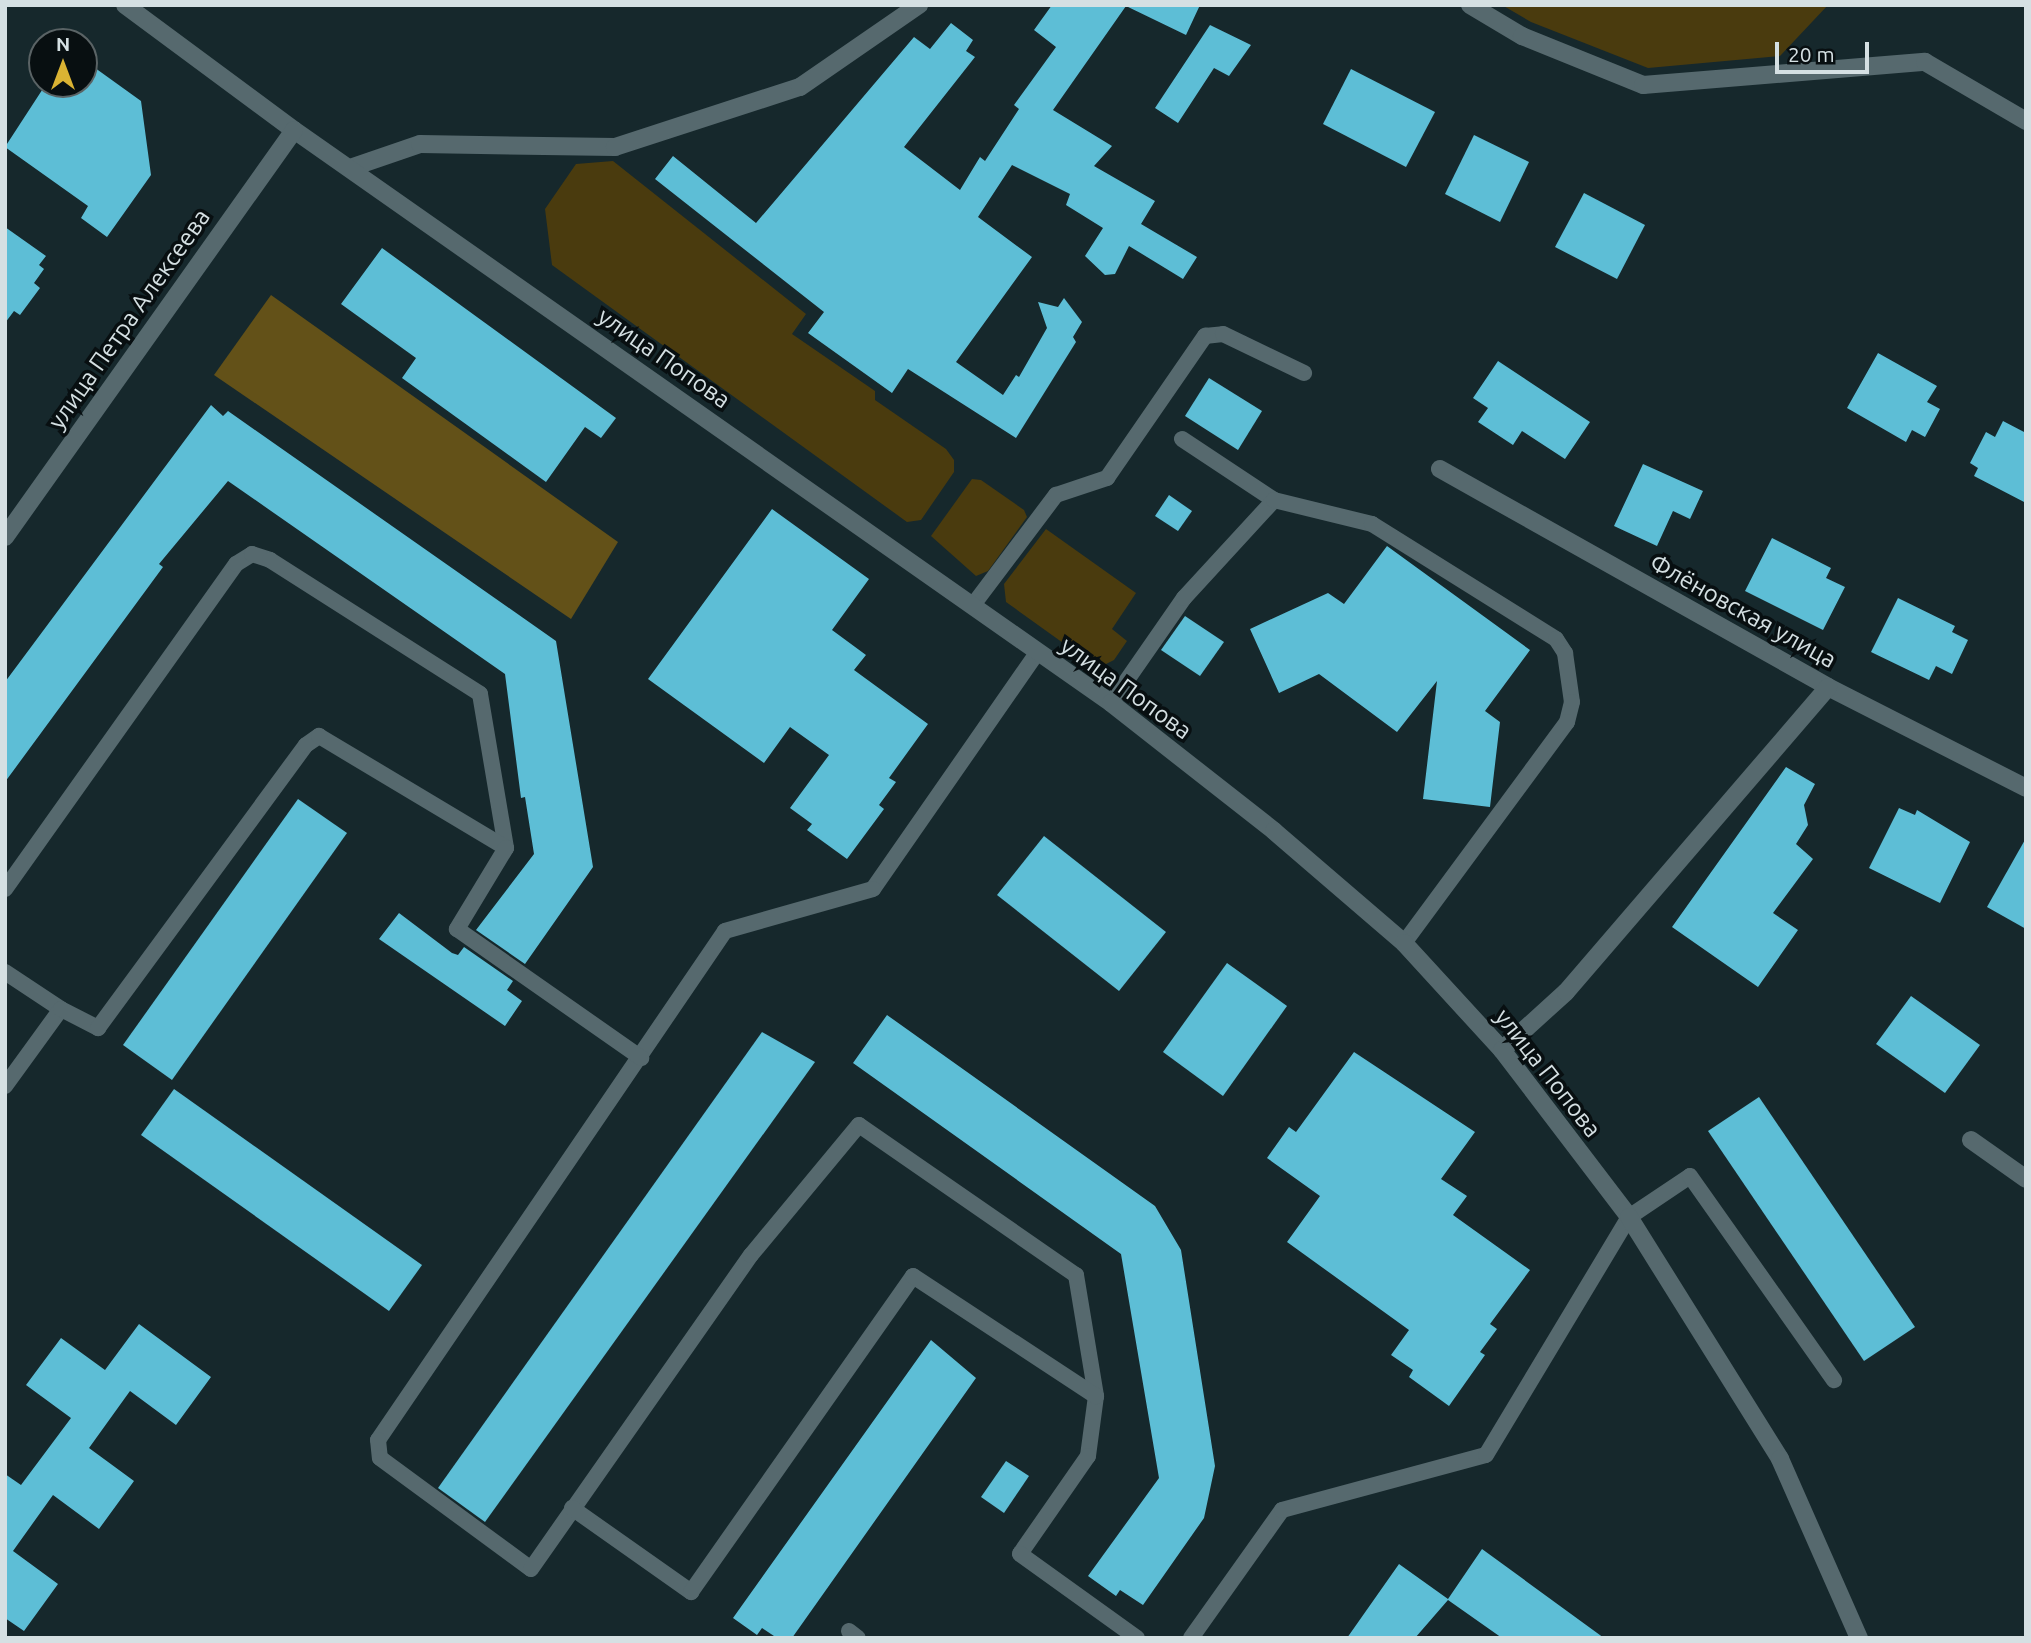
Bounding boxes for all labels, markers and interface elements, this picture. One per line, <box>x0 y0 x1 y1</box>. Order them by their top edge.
north arrow <box>28 28 98 98</box>
scale bar <box>1779 28 1874 72</box>
text: N <box>56 33 70 55</box>
text: 20 m <box>1788 42 1835 66</box>
street label: улица Петра Алексеева <box>42 203 216 435</box>
street label: улица Попова <box>592 302 736 414</box>
street label: Флёновская улица <box>1645 548 1841 674</box>
street label: улица Попова <box>1055 631 1197 745</box>
street label: улица Попова <box>1489 1003 1607 1143</box>

